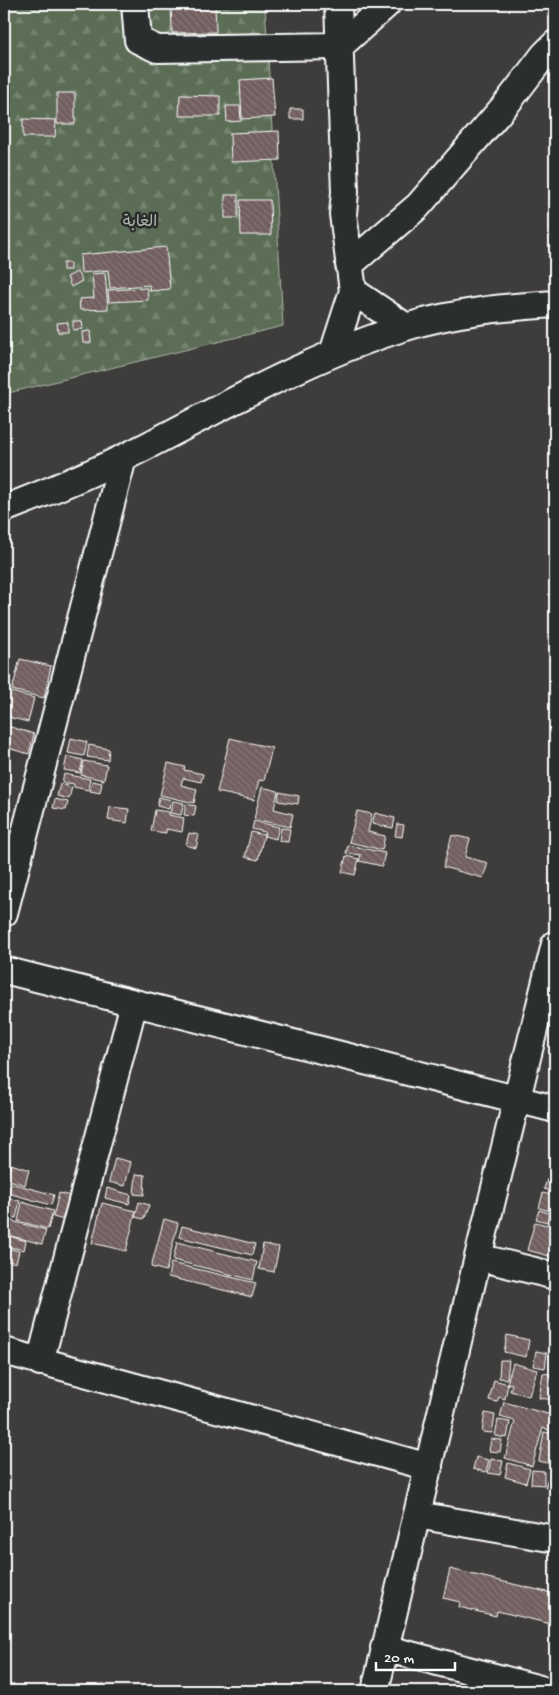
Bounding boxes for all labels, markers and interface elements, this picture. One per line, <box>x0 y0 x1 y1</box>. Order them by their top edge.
park label: الغابة <box>123 213 157 233</box>
scale bar <box>376 1640 455 1672</box>
text: 20 m <box>384 1650 414 1668</box>

